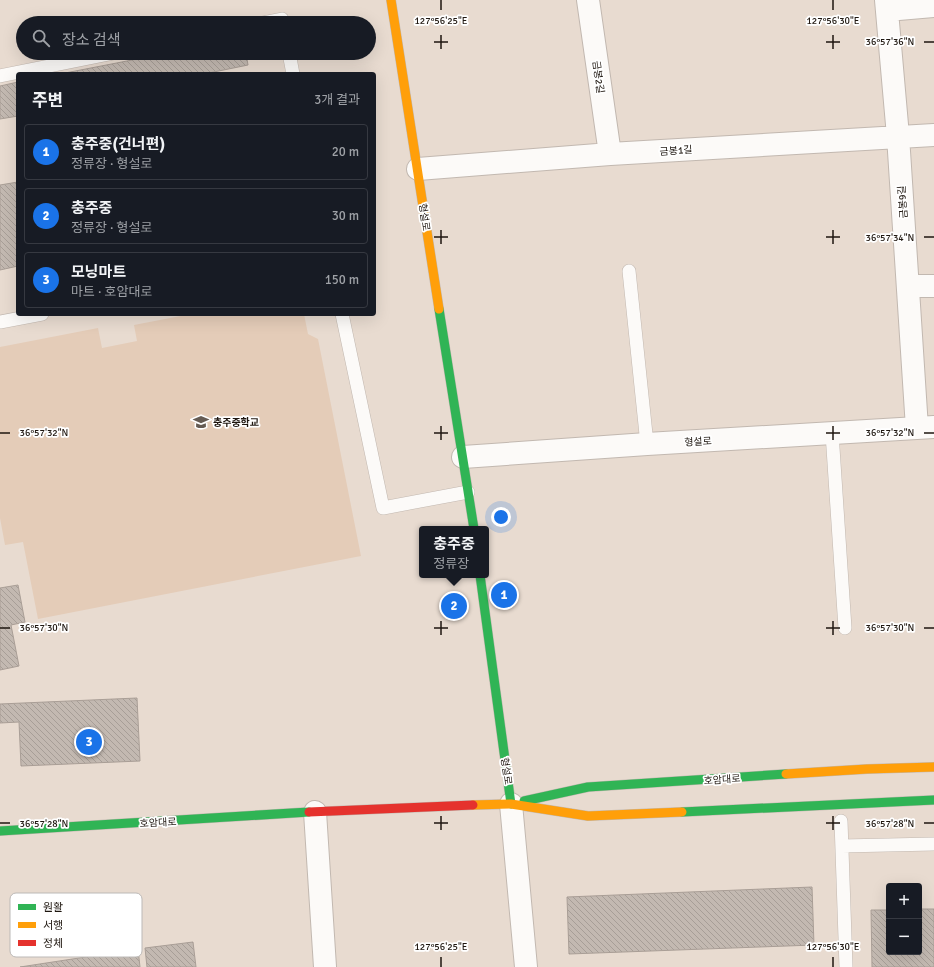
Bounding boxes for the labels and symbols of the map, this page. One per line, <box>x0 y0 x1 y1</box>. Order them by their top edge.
text: 127°56'25"E <box>414 15 468 27</box>
text: 127°56'30"E <box>806 15 860 27</box>
text: 36°57'36"N <box>866 36 914 48</box>
street label: 금봉2길 <box>590 60 606 94</box>
street label: 금봉1길 <box>659 144 693 158</box>
street label: 금봉9길 <box>896 185 910 219</box>
street label: 형설로 <box>416 203 432 232</box>
text: 36°57'34"N <box>866 232 914 244</box>
school or university icon: 충주중학교 <box>192 413 210 431</box>
place label: 충주중학교 <box>213 416 259 429</box>
text: 36°57'32"N <box>20 427 68 439</box>
text: 36°57'32"N <box>866 427 914 439</box>
street label: 형설로 <box>684 435 712 449</box>
your location <box>491 507 511 527</box>
pin: 1 <box>491 580 517 610</box>
pin: 2 <box>441 591 467 621</box>
text: 36°57'30"N <box>20 622 68 634</box>
text: 36°57'30"N <box>866 622 914 634</box>
pin: 3 <box>76 727 102 757</box>
street label: 형설로 <box>498 757 514 786</box>
street label: 호암대로 <box>703 773 741 787</box>
street label: 호암대로 <box>139 816 177 830</box>
text: 36°57'28"N <box>20 818 68 830</box>
text: 36°57'28"N <box>866 818 914 830</box>
legend <box>10 893 142 957</box>
text: 원활 <box>43 901 63 914</box>
text: 서행 <box>43 919 63 932</box>
text: 정체 <box>43 937 63 950</box>
text: 127°56'25"E <box>414 941 468 953</box>
text: 127°56'30"E <box>806 941 860 953</box>

